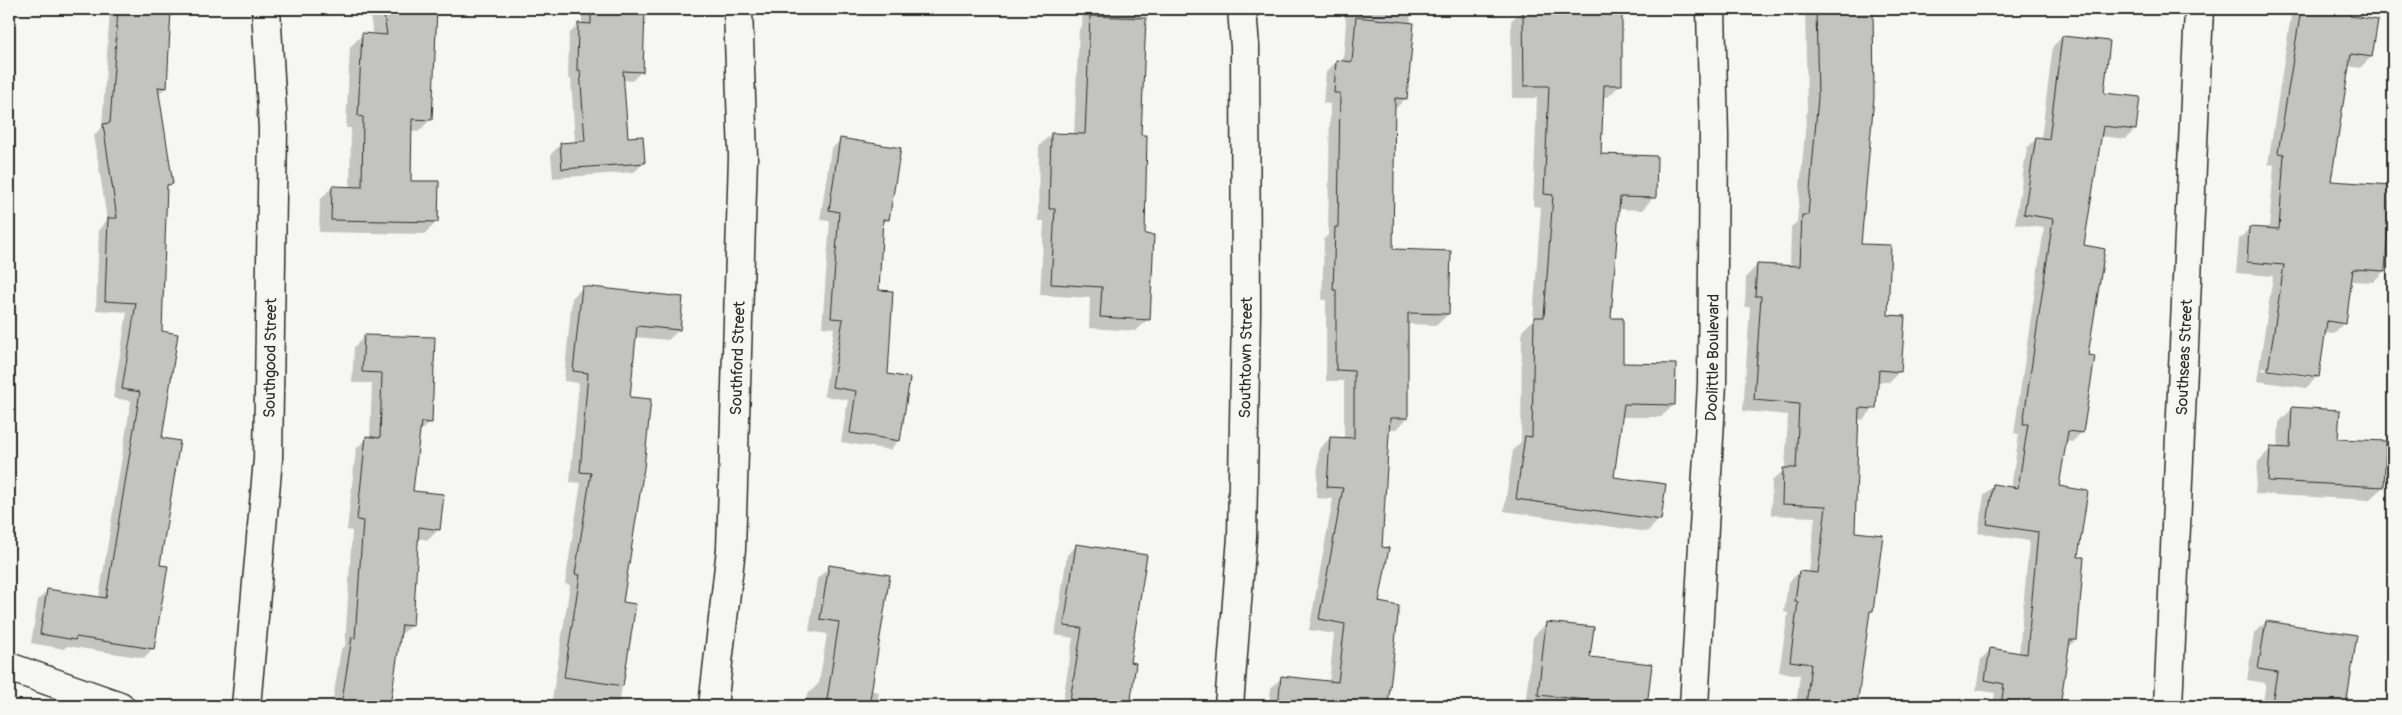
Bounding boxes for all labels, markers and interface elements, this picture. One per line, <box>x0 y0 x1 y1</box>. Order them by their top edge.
street label: Doolittle Boulevard <box>1701 294 1724 422</box>
street label: Southtown Street <box>1235 296 1257 419</box>
street label: Southgood Street <box>260 297 281 418</box>
street label: Southseas Street <box>2172 298 2197 416</box>
street label: Southford Street <box>726 300 750 416</box>

